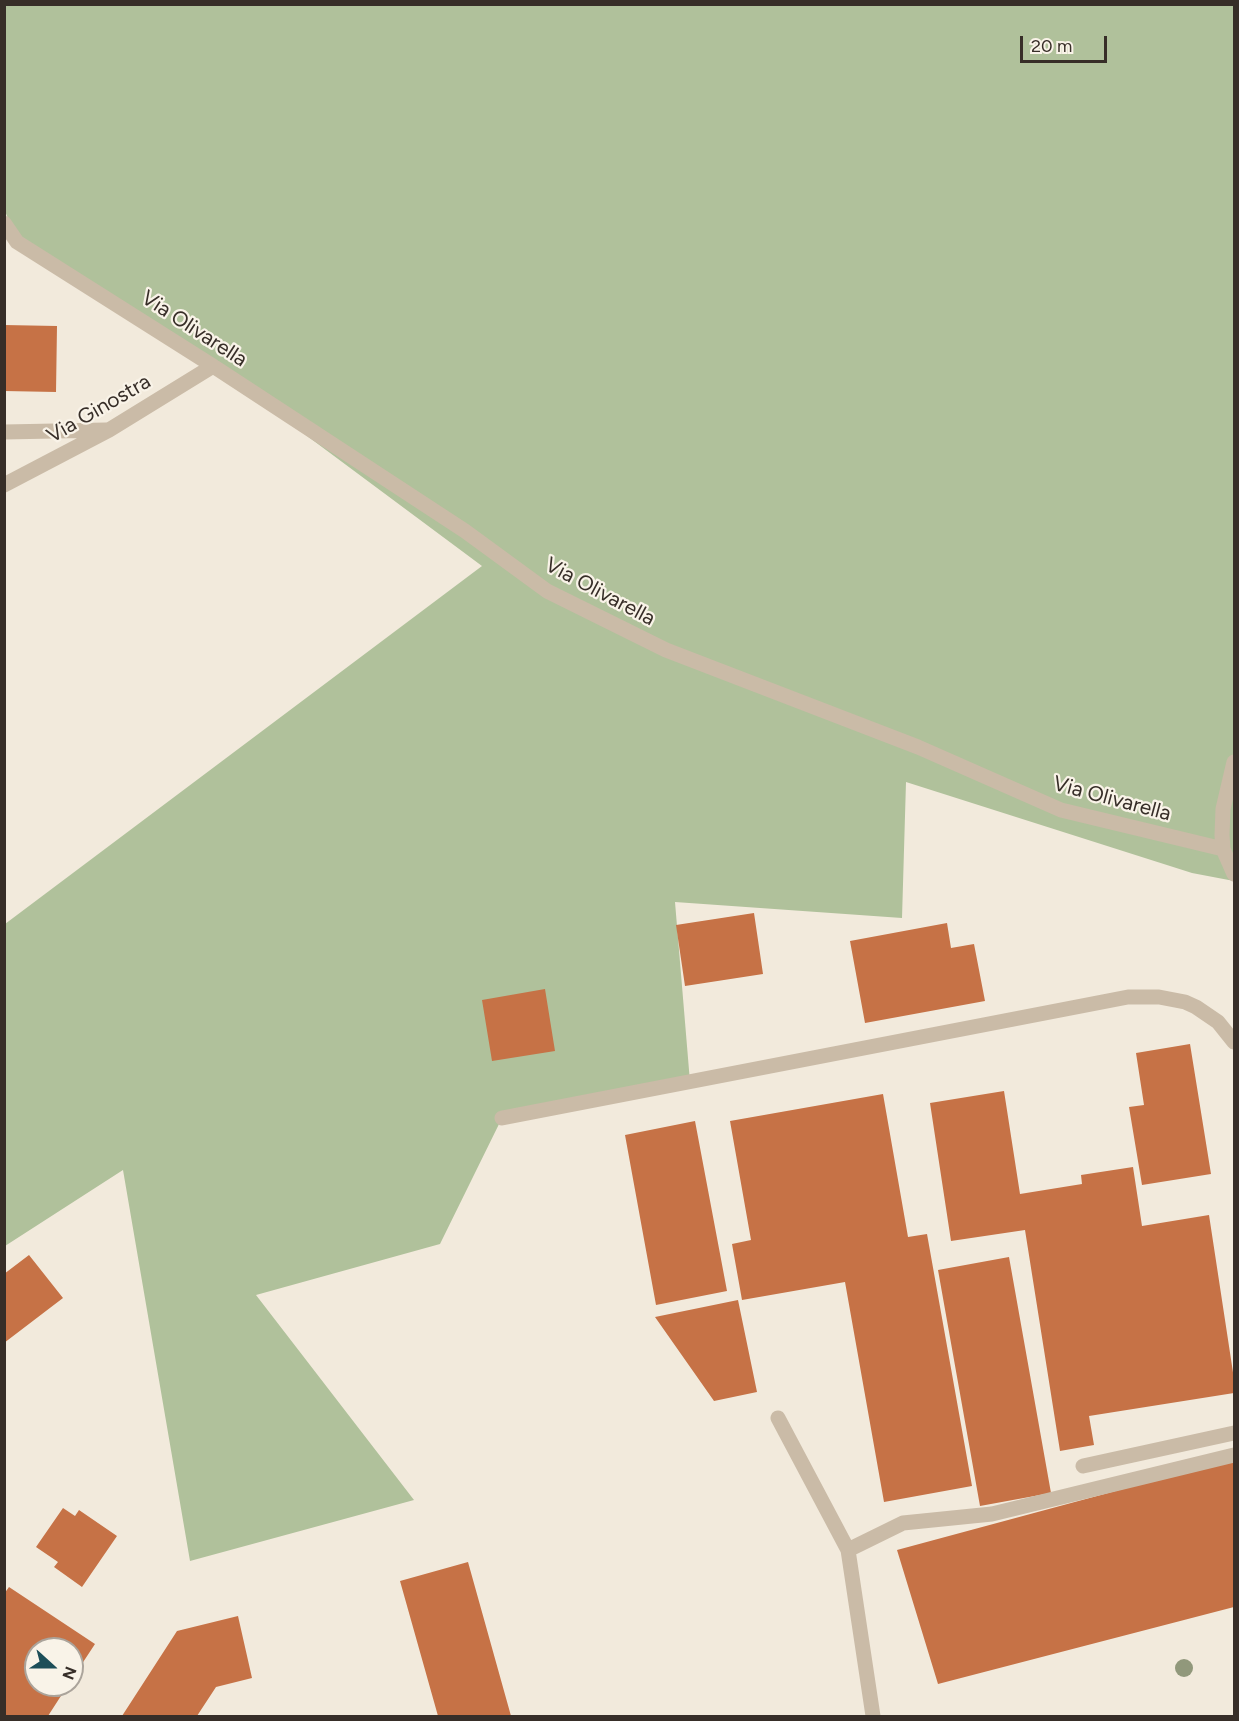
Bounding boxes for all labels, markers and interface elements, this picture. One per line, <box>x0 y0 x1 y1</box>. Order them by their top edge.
scale bar <box>1023 24 1110 62</box>
text: 20 m <box>1031 35 1072 57</box>
street label: Via Olivarella <box>136 285 252 373</box>
street label: Via Ginostra <box>43 369 155 449</box>
street label: Via Olivarella <box>541 552 659 632</box>
street label: Via Olivarella <box>1050 771 1174 827</box>
north arrow <box>24 1637 84 1697</box>
text: N <box>58 1664 80 1682</box>

